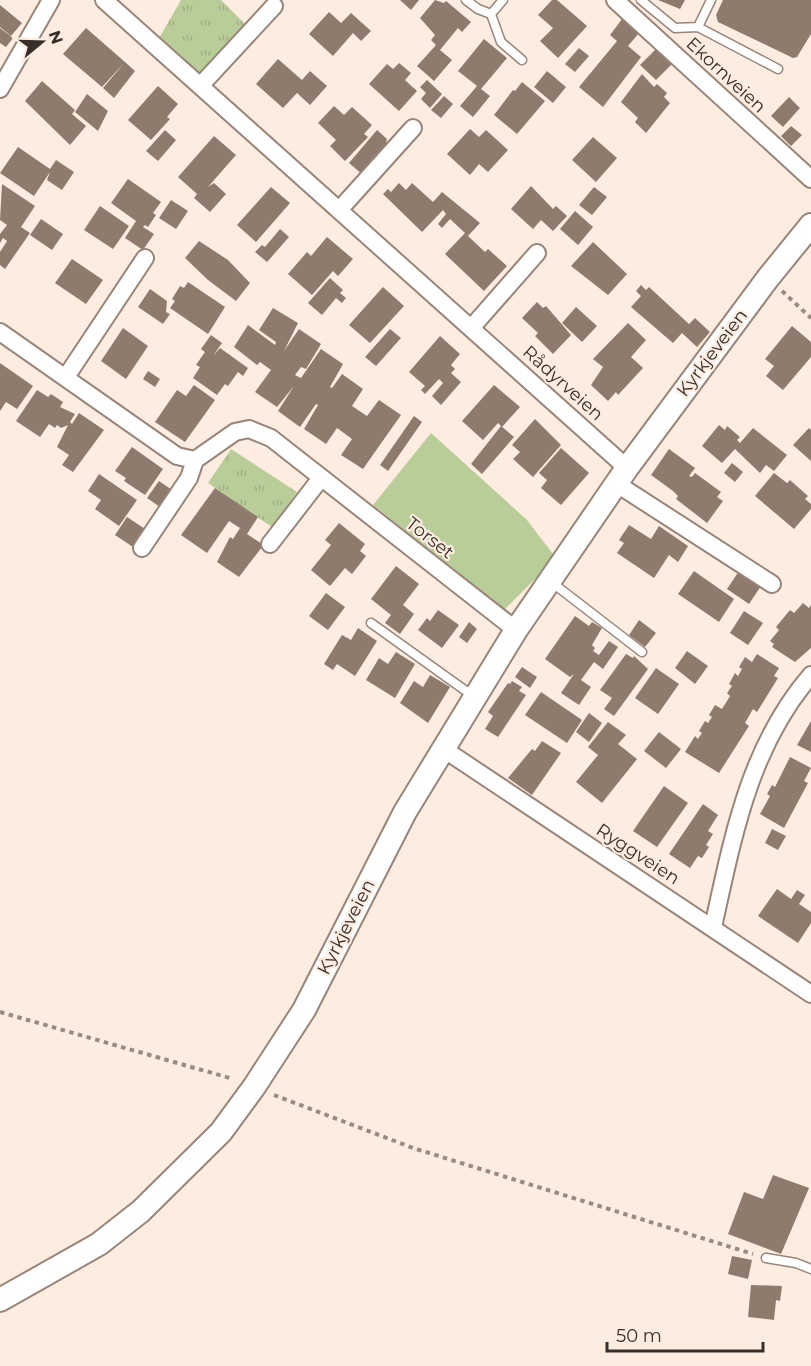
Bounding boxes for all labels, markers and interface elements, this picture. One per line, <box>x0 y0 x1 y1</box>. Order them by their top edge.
north arrow <box>12 12 72 72</box>
text: N <box>45 28 67 46</box>
street label: Ekornveien <box>682 33 770 117</box>
street label: Kyrkjeveien <box>672 305 752 401</box>
street label: Rådyrveien <box>518 341 608 425</box>
street label: Torset <box>402 512 458 564</box>
street label: Ryggveien <box>592 819 684 889</box>
street label: Kyrkjeveien <box>313 876 379 978</box>
scale bar <box>607 1315 763 1353</box>
text: 50 m <box>616 1325 662 1347</box>

